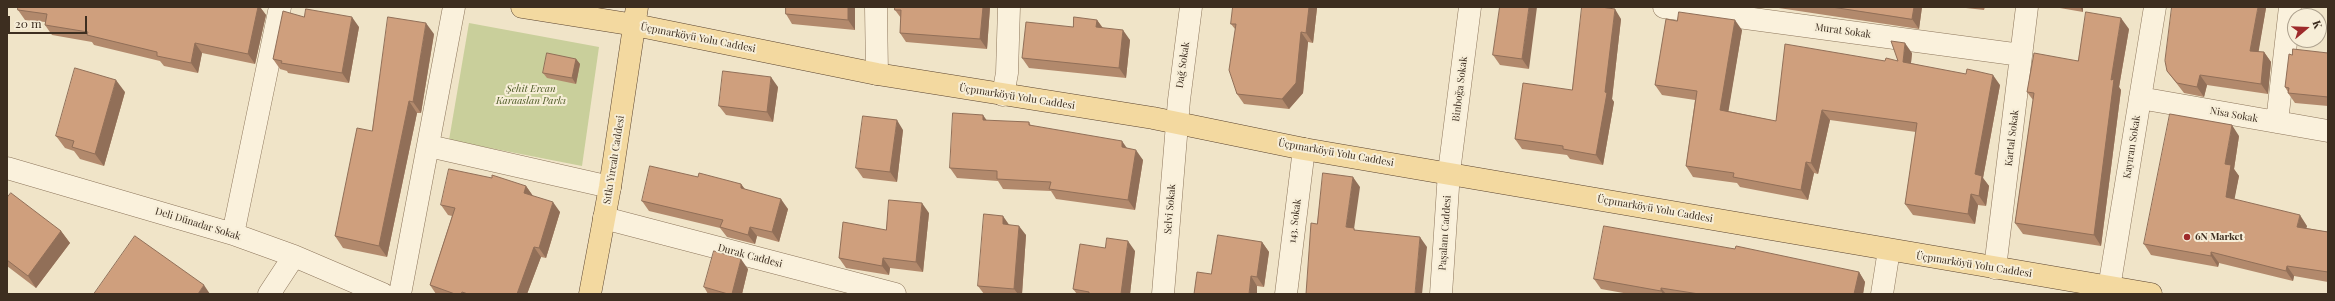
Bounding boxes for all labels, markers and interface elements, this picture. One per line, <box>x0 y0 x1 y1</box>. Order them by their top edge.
scale bar <box>10 8 89 34</box>
north arrow <box>2287 8 2327 48</box>
text: 20 m <box>15 15 42 31</box>
text: K <box>2310 18 2326 30</box>
street label: Üçpınarköyü Yolu Caddesi <box>639 21 757 55</box>
street label: Murat Sokak <box>1814 21 1872 41</box>
street label: Dağ Sokak <box>1174 41 1192 89</box>
street label: Binboğa Sokak <box>1450 56 1470 122</box>
street label: Üçpınarköyü Yolu Caddesi <box>958 82 1076 112</box>
park label: Şehit Ercan Karaaslan Parkı <box>496 83 566 106</box>
street label: Nisa Sokak <box>2209 105 2259 125</box>
street label: Kartal Sokak <box>2003 109 2021 167</box>
street label: Kayıran Sokak <box>2121 114 2143 180</box>
street label: Sıtkı Yırcalı Caddesi <box>601 115 627 205</box>
street label: Üçpınarköyü Yolu Caddesi <box>1277 137 1395 169</box>
street label: Selvi Sokak <box>1162 183 1178 235</box>
street label: Üçpınarköyü Yolu Caddesi <box>1596 193 1714 225</box>
street label: Paşalanı Caddesi <box>1436 195 1454 271</box>
street label: 143. Sokak <box>1286 198 1304 244</box>
street label: Deli Dünadar Sokak <box>154 205 242 243</box>
place label: 6N Market <box>2195 231 2243 243</box>
marker: 6N Market <box>2182 232 2192 242</box>
street label: Durak Caddesi <box>716 242 784 270</box>
street label: Üçpınarköyü Yolu Caddesi <box>1915 250 2033 280</box>

